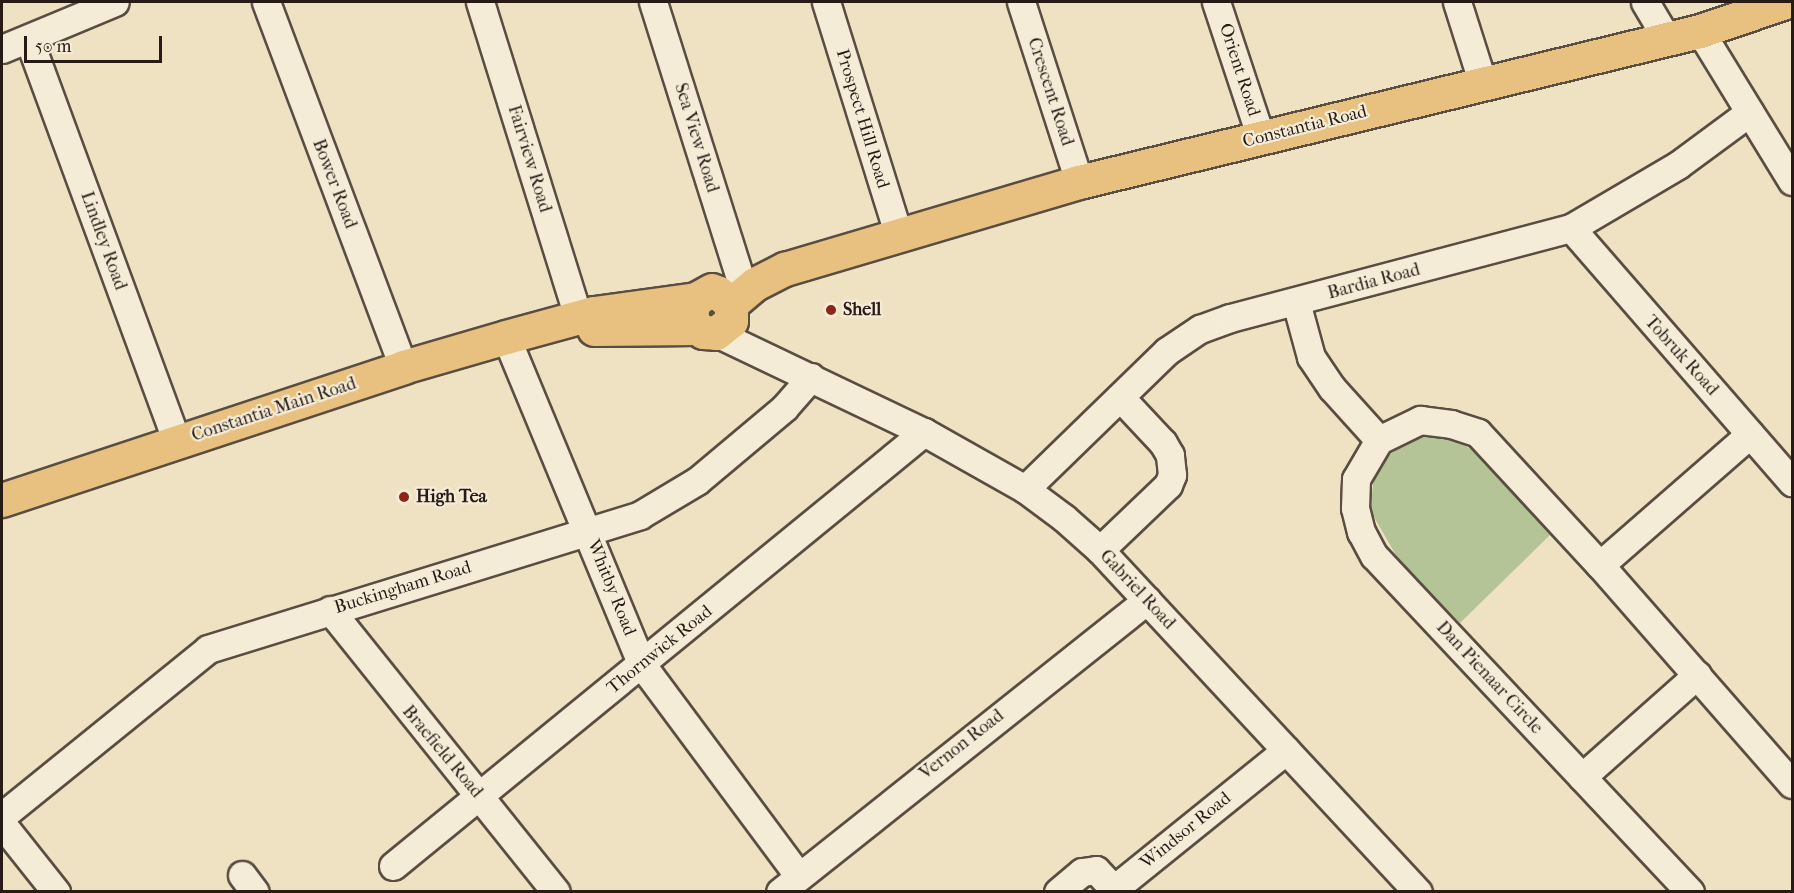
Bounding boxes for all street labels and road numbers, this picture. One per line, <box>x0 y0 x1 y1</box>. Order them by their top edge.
street label: Orient Road <box>1214 21 1264 119</box>
street label: Crescent Road <box>1022 35 1078 149</box>
street label: Prospect Hill Road <box>831 47 893 191</box>
street label: Sea View Road <box>669 81 723 195</box>
street label: Constantia Road <box>1241 101 1369 153</box>
street label: Fairview Road <box>502 103 556 215</box>
street label: Bower Road <box>307 136 361 232</box>
street label: Lindley Road <box>75 189 131 293</box>
street label: Bardia Road <box>1325 259 1423 305</box>
street label: Tobruk Road <box>1640 312 1722 400</box>
street label: Constantia Main Road <box>189 373 359 447</box>
street label: Whitby Road <box>582 537 640 639</box>
street label: Gabriel Road <box>1095 546 1179 634</box>
street label: Buckingham Road <box>332 557 474 619</box>
street label: Thornwick Road <box>603 601 717 699</box>
street label: Dan Pienaar Circle <box>1431 617 1547 739</box>
street label: Braefield Road <box>397 701 487 803</box>
street label: Vernon Road <box>916 705 1008 785</box>
street label: Windsor Road <box>1136 788 1236 874</box>

